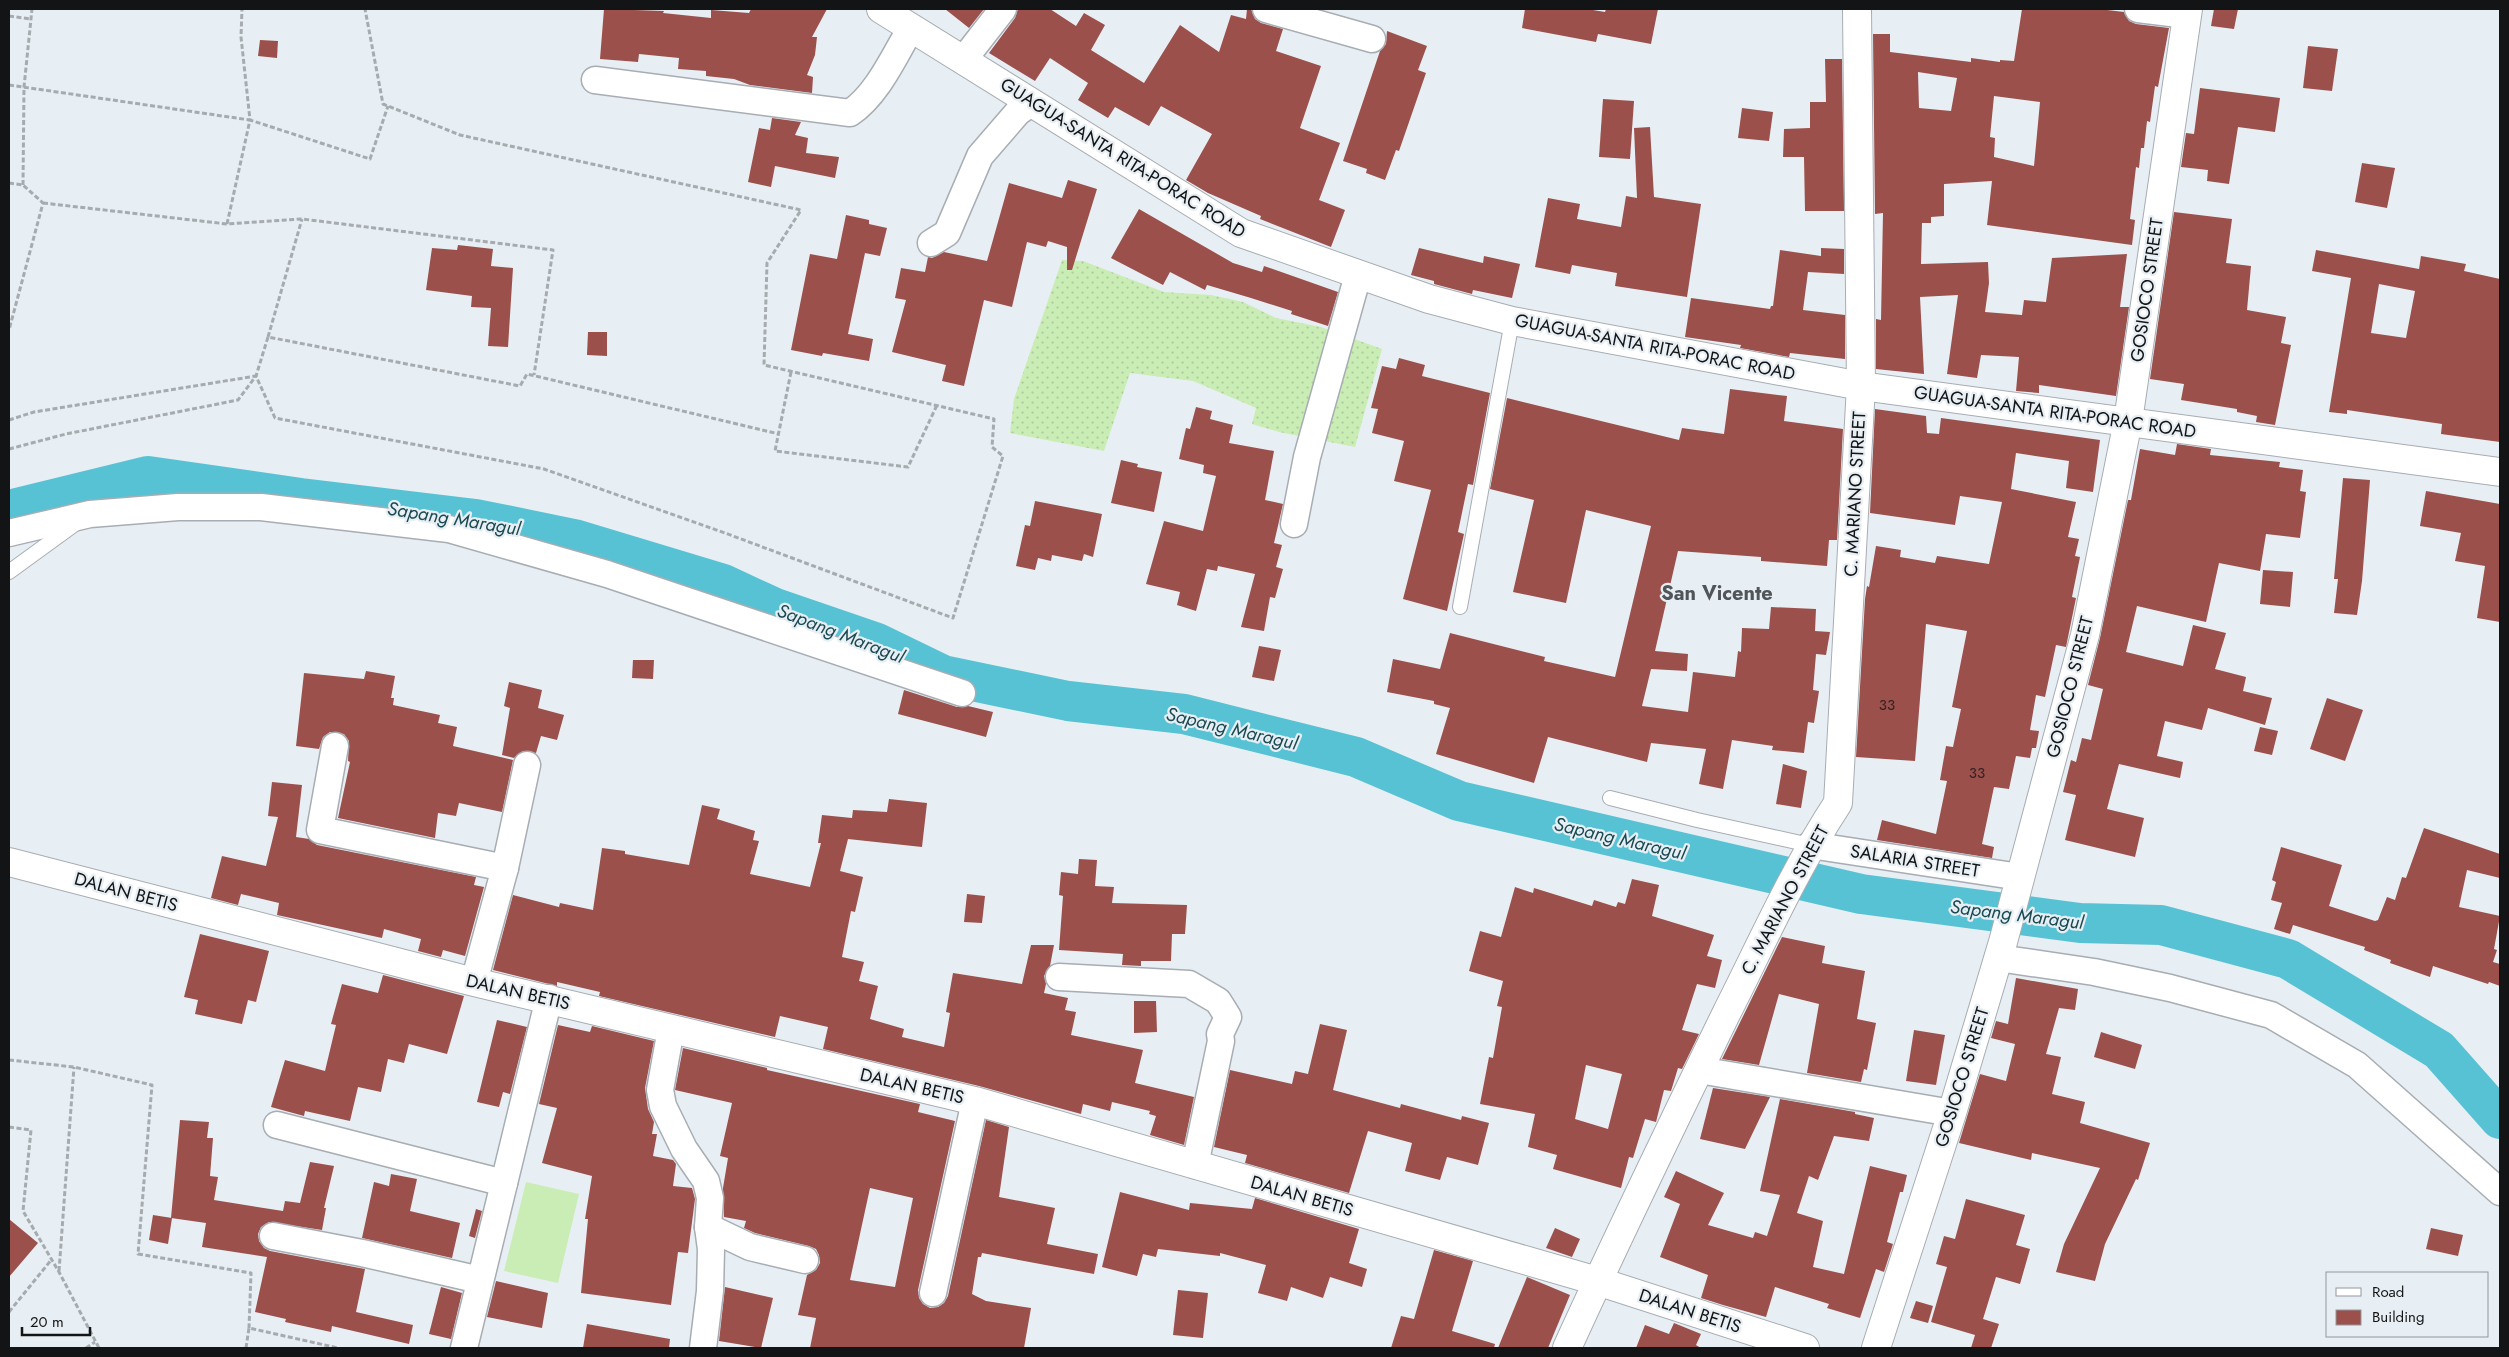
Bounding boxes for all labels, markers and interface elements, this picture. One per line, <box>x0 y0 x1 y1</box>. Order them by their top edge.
street label: GUAGUA-SANTA RITA-PORAC ROAD <box>995 72 1251 244</box>
street label: GOSIOCO STREET <box>2124 216 2170 364</box>
street label: GUAGUA-SANTA RITA-PORAC ROAD <box>1513 307 1797 387</box>
street label: GUAGUA-SANTA RITA-PORAC ROAD <box>1912 379 2198 445</box>
street label: C. MARIANO STREET <box>1838 410 1872 577</box>
water label: Sapang Maragul <box>386 495 523 542</box>
district label: San Vicente <box>1661 579 1773 608</box>
water label: Sapang Maragul <box>773 597 909 670</box>
street label: GOSIOCO STREET <box>2040 613 2100 761</box>
house number: 33 <box>1879 694 1895 716</box>
water label: Sapang Maragul <box>1163 700 1301 757</box>
house number: 33 <box>1969 762 1985 784</box>
water label: Sapang Maragul <box>1551 810 1689 867</box>
street label: C. MARIANO STREET <box>1735 820 1836 979</box>
street label: SALARIA STREET <box>1849 838 1982 884</box>
street label: DALAN BETIS <box>71 866 181 918</box>
water label: Sapang Maragul <box>1949 893 2086 936</box>
street label: DALAN BETIS <box>463 967 573 1017</box>
street label: GOSIOCO STREET <box>1928 1003 1996 1150</box>
street label: DALAN BETIS <box>857 1061 967 1111</box>
street label: DALAN BETIS <box>1247 1169 1357 1223</box>
legend <box>2326 1272 2489 1337</box>
text: Road <box>2372 1281 2404 1303</box>
street label: DALAN BETIS <box>1636 1282 1745 1340</box>
scale bar <box>22 1304 90 1336</box>
text: Building <box>2372 1306 2424 1328</box>
text: 20 m <box>30 1311 64 1333</box>

